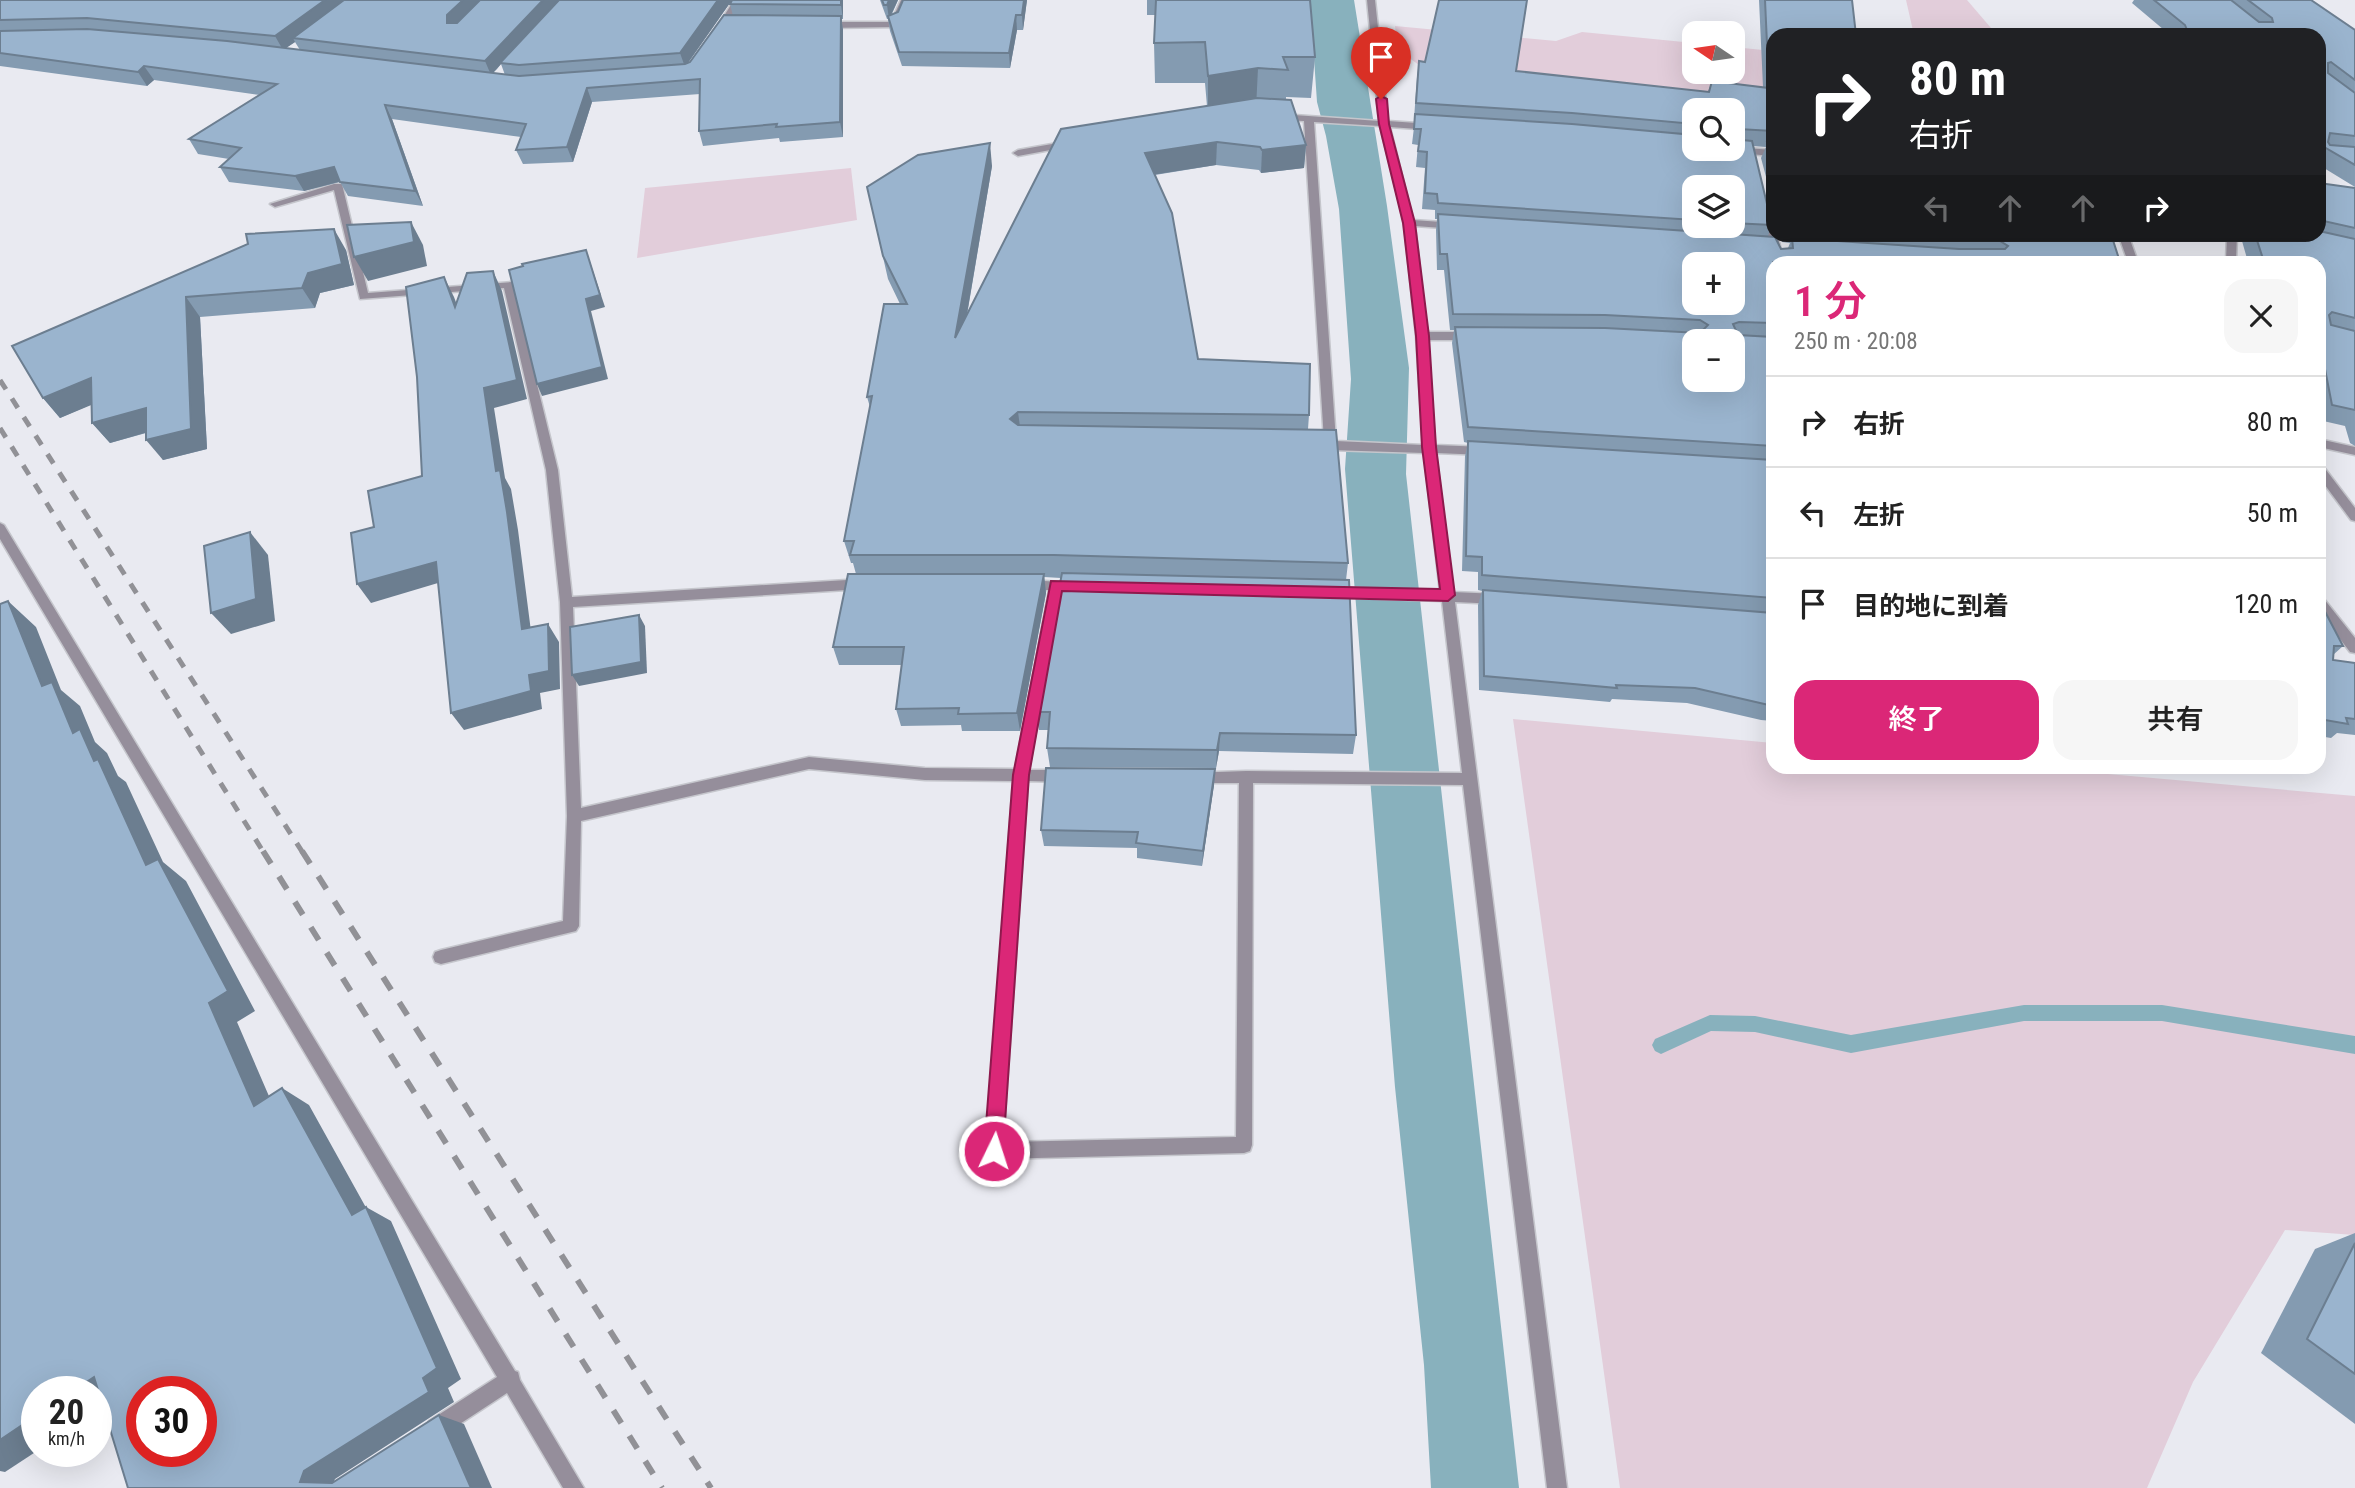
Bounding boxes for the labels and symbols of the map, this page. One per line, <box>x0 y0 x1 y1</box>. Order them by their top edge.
north arrow <box>1682 21 1745 84</box>
pin <box>1351 27 1411 99</box>
position arrow <box>957 1114 1031 1188</box>
speed limit sign: 30 <box>126 1376 217 1467</box>

